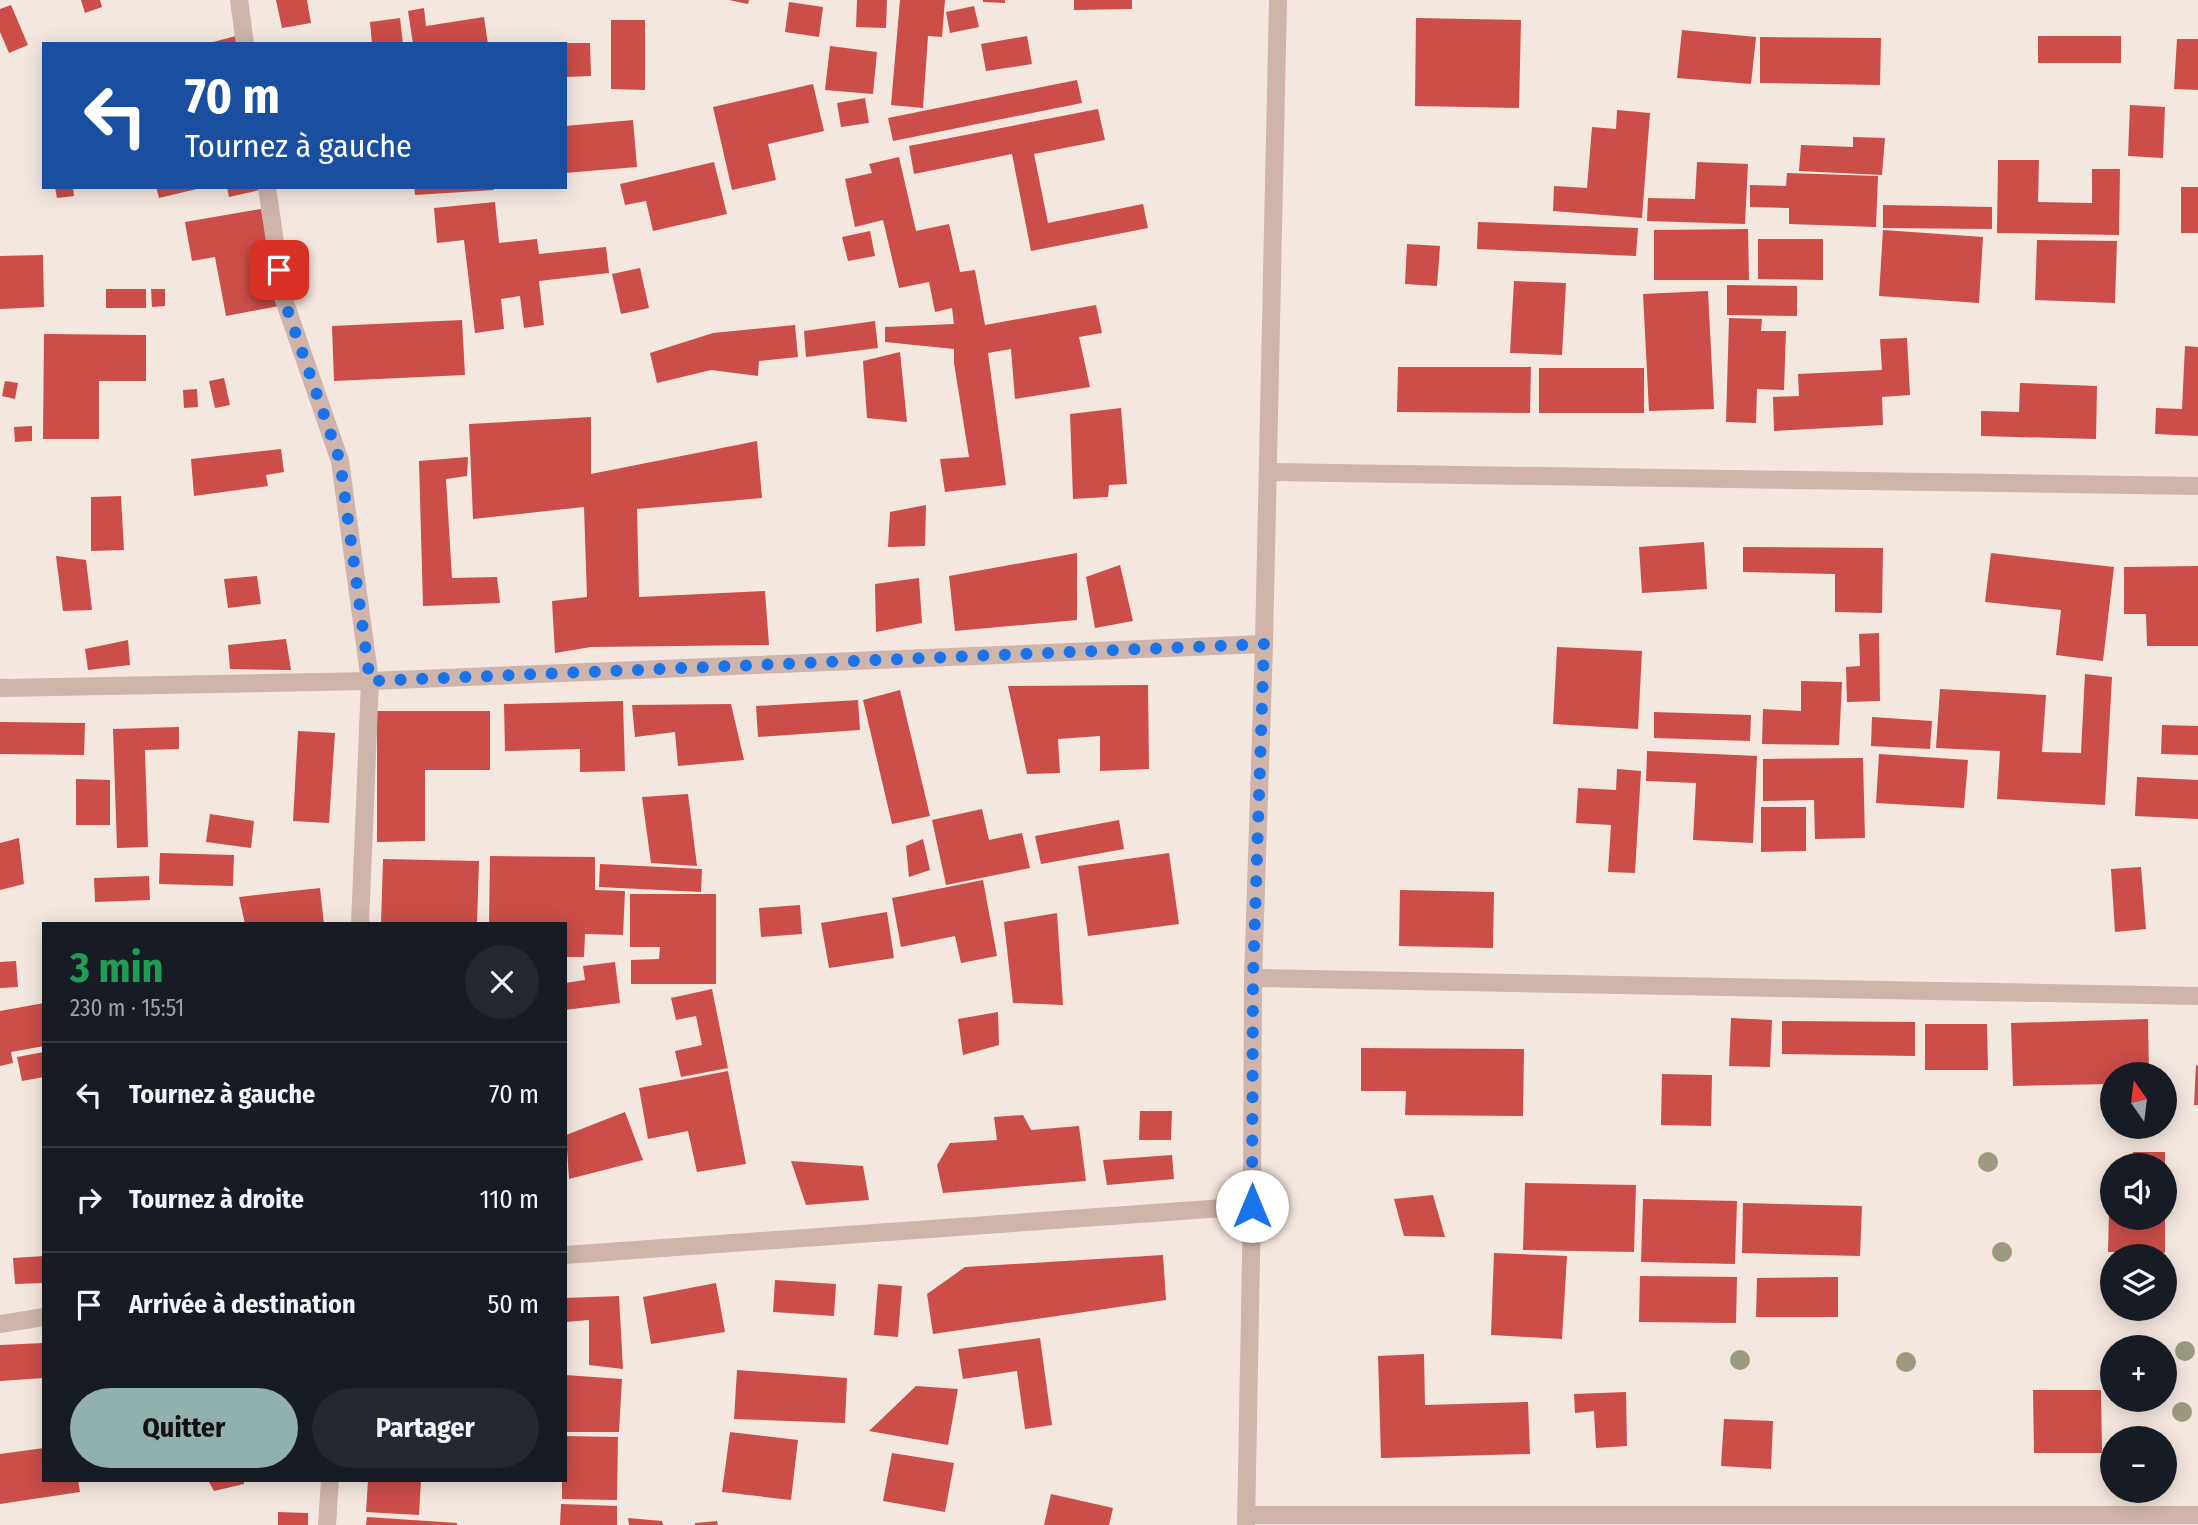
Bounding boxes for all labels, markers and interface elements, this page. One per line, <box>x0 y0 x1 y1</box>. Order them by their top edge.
text: 70 m <box>185 67 280 126</box>
icon: left <box>70 70 161 161</box>
text: Tournez à gauche <box>185 127 412 165</box>
pin <box>249 240 309 300</box>
icon: arrive <box>260 251 298 289</box>
text: 3 min <box>70 943 164 993</box>
button: close <box>465 945 539 1019</box>
text: 230 m · 15:51 <box>70 994 184 1022</box>
north arrow <box>2100 1062 2177 1139</box>
map controls <box>2100 1062 2177 1503</box>
icon: left <box>70 1076 108 1114</box>
text: Tournez à gauche <box>129 1079 315 1110</box>
text: 70 m <box>489 1079 539 1110</box>
button: sound <box>2100 1153 2177 1230</box>
position arrow <box>1215 1169 1289 1243</box>
icon: right <box>70 1181 108 1219</box>
text: Tournez à droite <box>129 1184 304 1215</box>
text: 110 m <box>479 1184 539 1215</box>
button: layers <box>2100 1244 2177 1321</box>
icon: arrive <box>70 1286 108 1324</box>
text: Arrivée à destination <box>129 1289 356 1320</box>
text: 50 m <box>487 1289 539 1320</box>
button: + <box>2100 1335 2177 1412</box>
button: Quitter <box>70 1388 298 1468</box>
button: Partager <box>312 1388 539 1468</box>
button: − <box>2100 1426 2177 1503</box>

